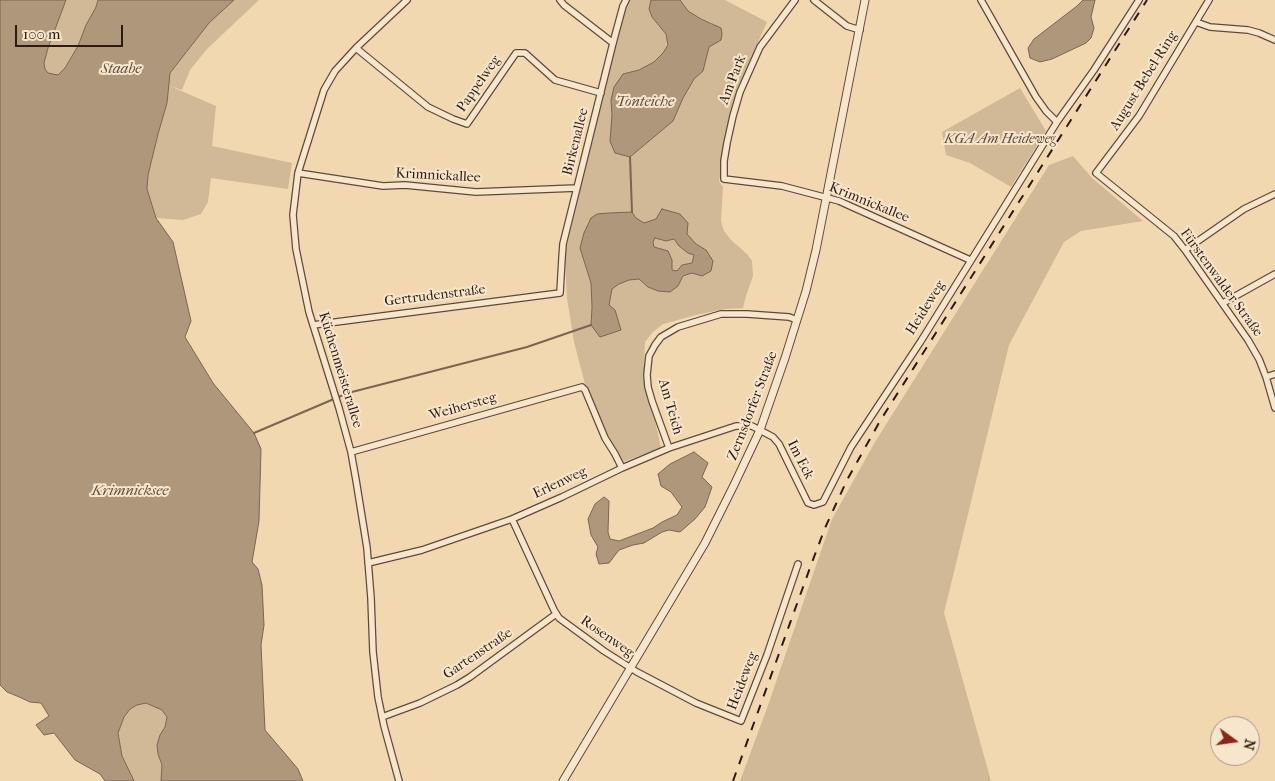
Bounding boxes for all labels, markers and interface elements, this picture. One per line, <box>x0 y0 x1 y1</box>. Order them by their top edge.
scale bar <box>18 15 125 47</box>
text: 100 m <box>23 25 61 43</box>
street label: August-Bebel-Ring <box>1107 28 1181 134</box>
street label: Pappelweg <box>453 53 505 115</box>
street label: Am Park <box>716 53 750 107</box>
water label: Staabe <box>101 60 141 78</box>
water label: Tonteiche <box>616 93 674 111</box>
street label: Birkenallee <box>559 106 593 178</box>
park label: KGA Am Heideweg <box>944 132 1056 148</box>
street label: Krimnickallee <box>395 165 481 187</box>
street label: Krimnickallee <box>826 179 912 227</box>
street label: Fürstenwalder Straße <box>1176 226 1266 340</box>
street label: Heideweg <box>903 278 949 338</box>
street label: Gertrudenstraße <box>384 281 486 311</box>
street label: Küchenmeisterallee <box>314 310 366 430</box>
street label: Zernsdorfer Straße <box>724 349 782 463</box>
street label: Am Teich <box>654 377 686 437</box>
street label: Weihersteg <box>427 389 499 425</box>
street label: Im Eck <box>783 437 817 483</box>
street label: Erlenweg <box>530 463 590 503</box>
water label: Krimnicksee <box>92 482 168 500</box>
street label: Rosenweg <box>577 612 637 662</box>
street label: Gartenstraße <box>440 625 516 683</box>
street label: Heideweg <box>724 650 762 712</box>
north arrow <box>1210 716 1260 766</box>
text: N <box>1240 737 1259 752</box>

